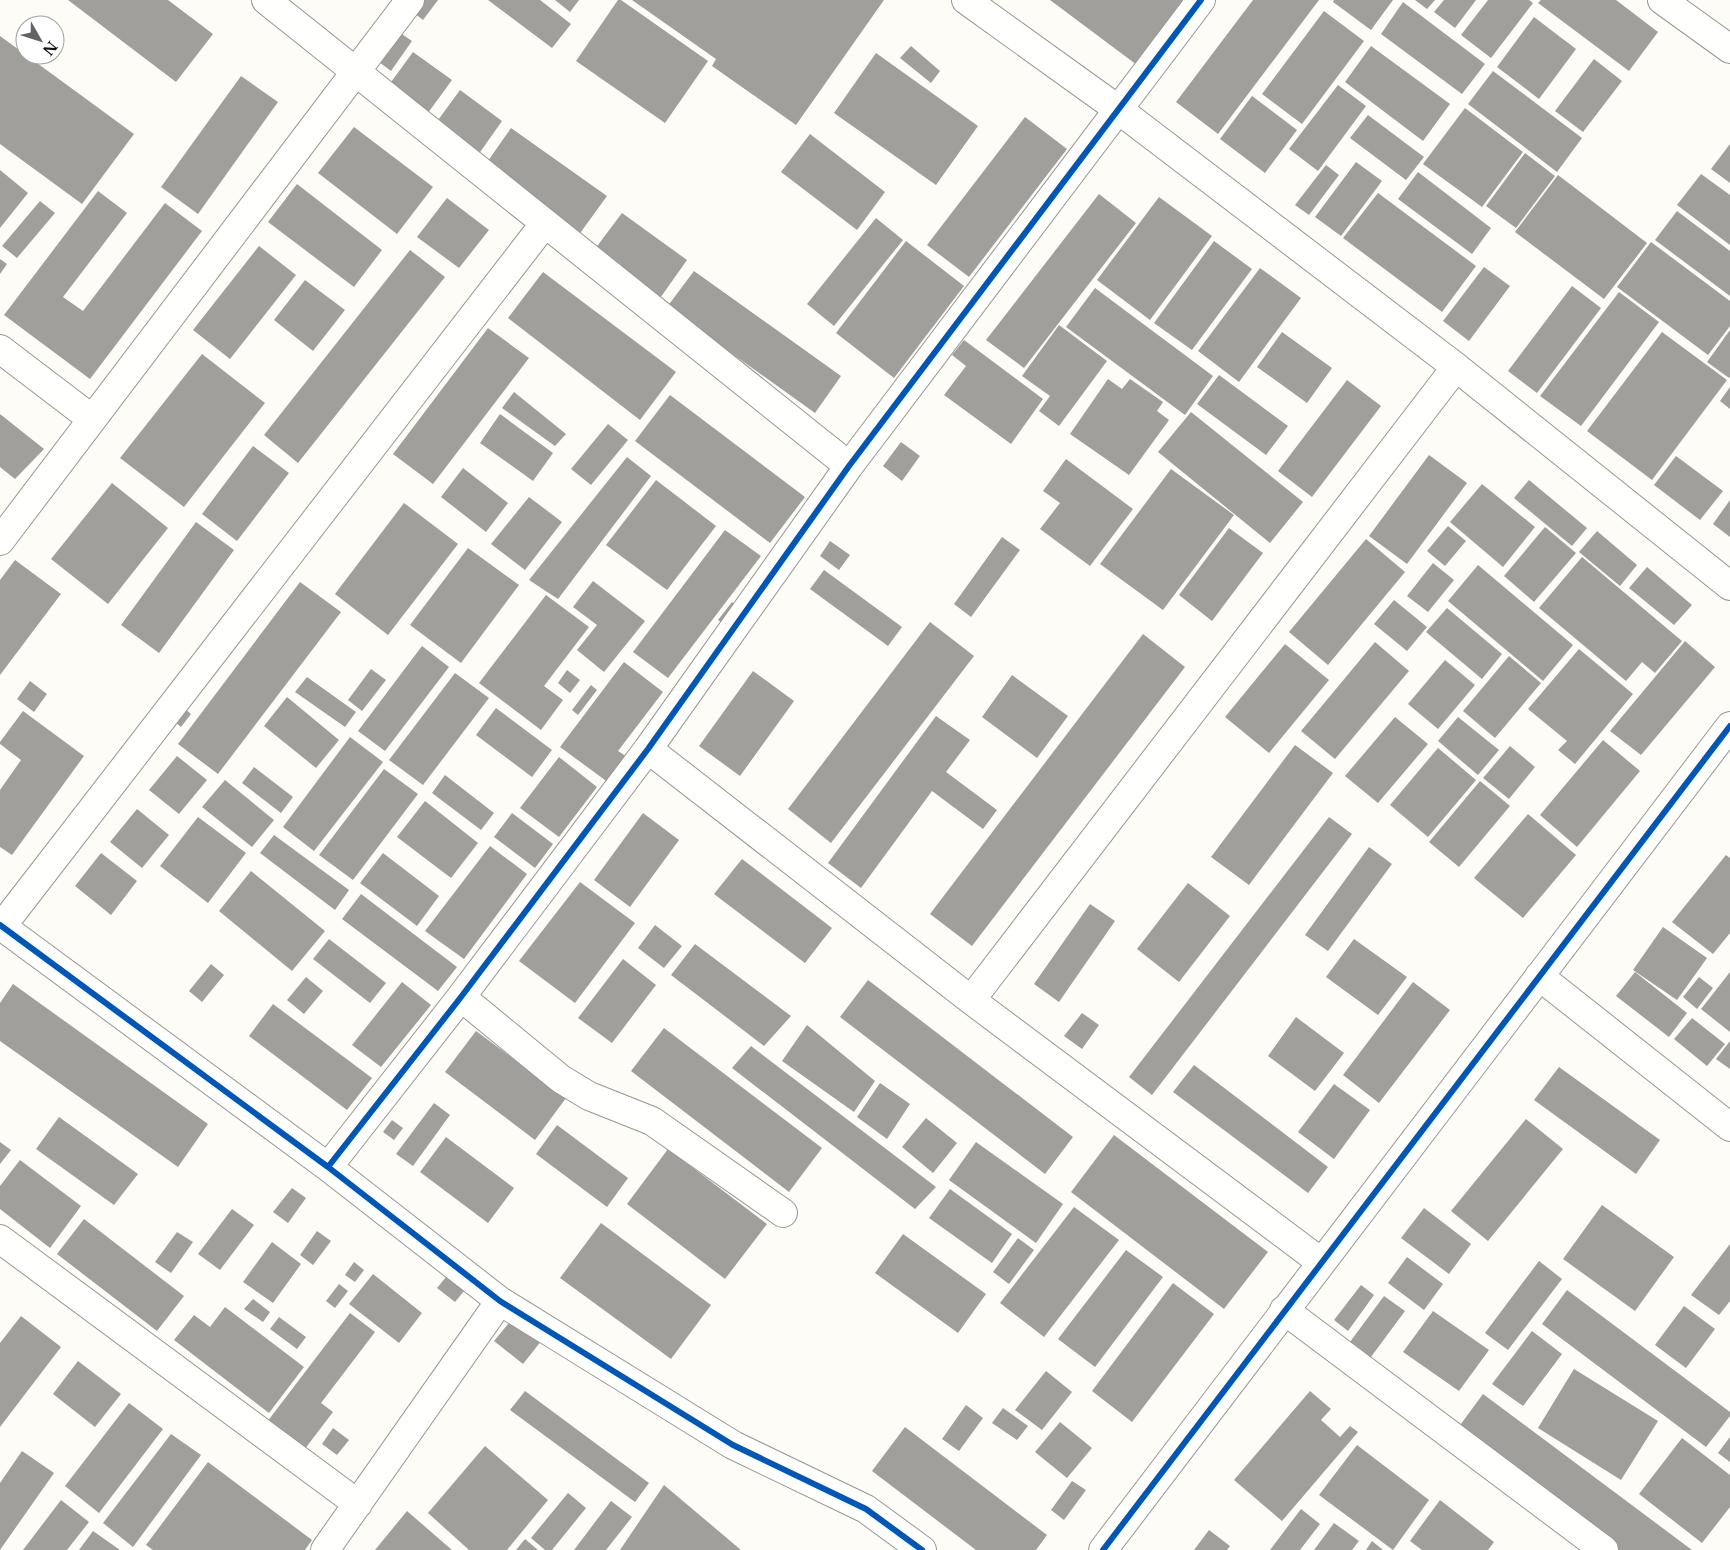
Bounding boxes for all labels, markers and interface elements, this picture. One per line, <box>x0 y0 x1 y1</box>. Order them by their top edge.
north arrow <box>15 15 65 65</box>
text: N <box>39 37 61 59</box>

